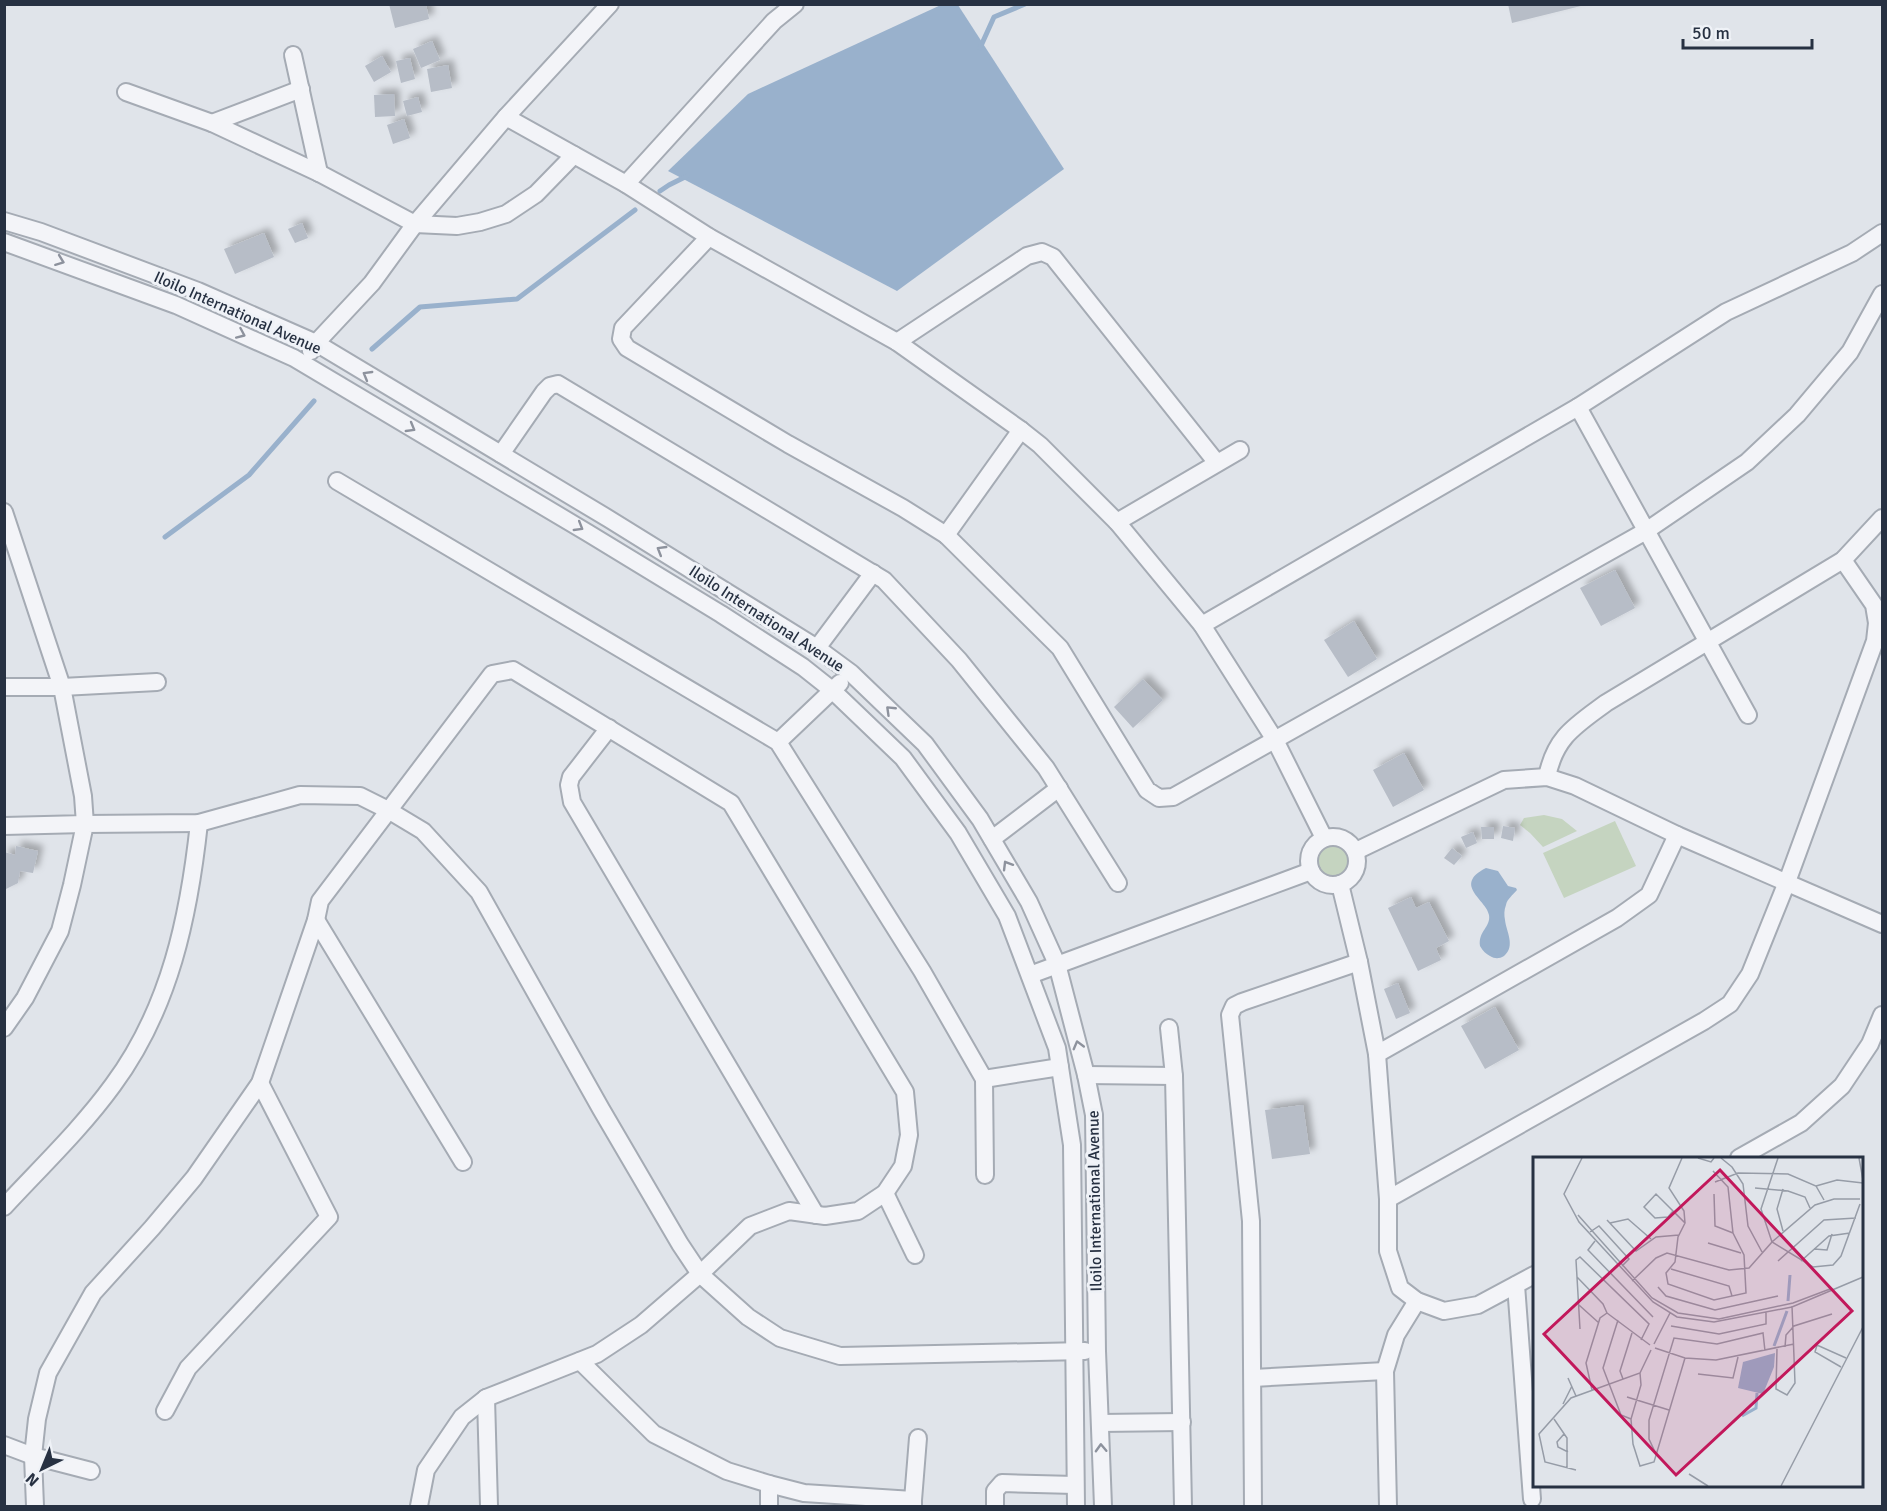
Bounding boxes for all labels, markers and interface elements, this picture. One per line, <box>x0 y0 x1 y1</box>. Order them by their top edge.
scale bar <box>1683 12 1812 50</box>
text: 50 m <box>1692 22 1730 44</box>
one-way arrow <box>53 254 64 266</box>
street label: Iloilo International Avenue <box>151 267 324 359</box>
one-way arrow <box>234 326 245 338</box>
one-way arrow <box>363 371 373 382</box>
one-way arrow <box>405 420 415 432</box>
one-way arrow <box>573 520 583 532</box>
one-way arrow <box>657 546 667 558</box>
street label: Iloilo International Avenue <box>685 561 848 677</box>
one-way arrow <box>886 706 896 717</box>
one-way arrow <box>1003 861 1014 871</box>
one-way arrow <box>1073 1040 1085 1051</box>
street label: Iloilo International Avenue <box>1083 1110 1107 1292</box>
inset map <box>1533 1157 1863 1487</box>
north arrow <box>12 1439 72 1499</box>
one-way arrow <box>1094 1444 1107 1453</box>
text: N <box>22 1468 43 1490</box>

